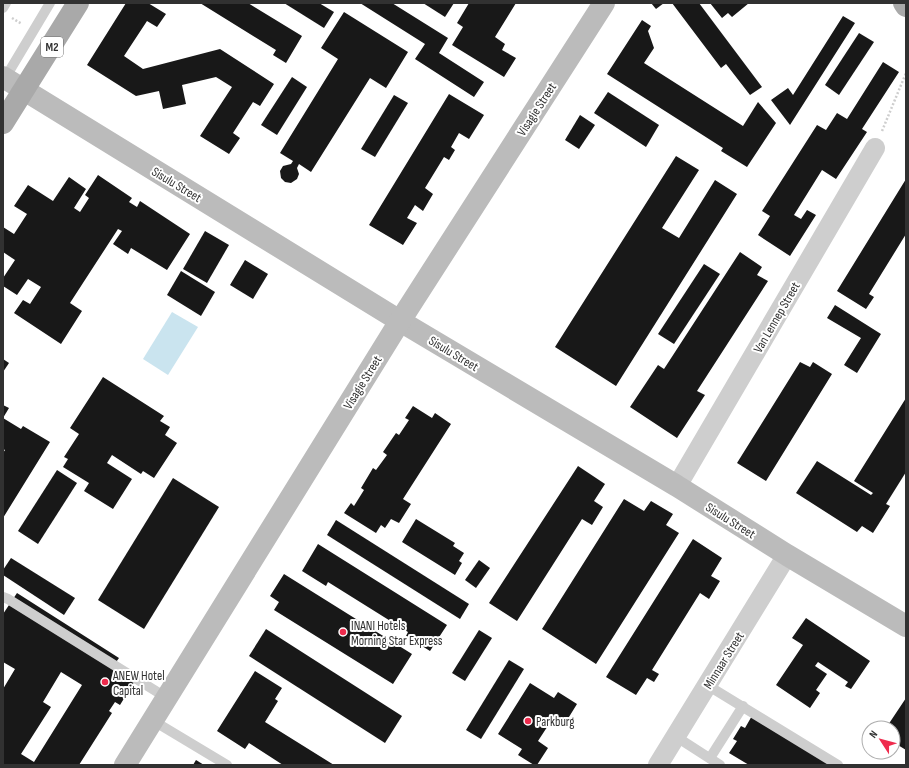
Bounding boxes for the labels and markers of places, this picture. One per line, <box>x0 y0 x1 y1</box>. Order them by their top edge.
place label: INANI Hotels Morning Star Express <box>351 618 443 649</box>
marker: INANI Hotels Morning Star Express <box>338 627 348 637</box>
place label: ANEW Hotel Capital <box>112 668 165 699</box>
marker: ANEW Hotel Capital <box>100 677 110 687</box>
place label: Parkburg <box>536 714 574 730</box>
marker: Parkburg <box>523 716 533 726</box>

